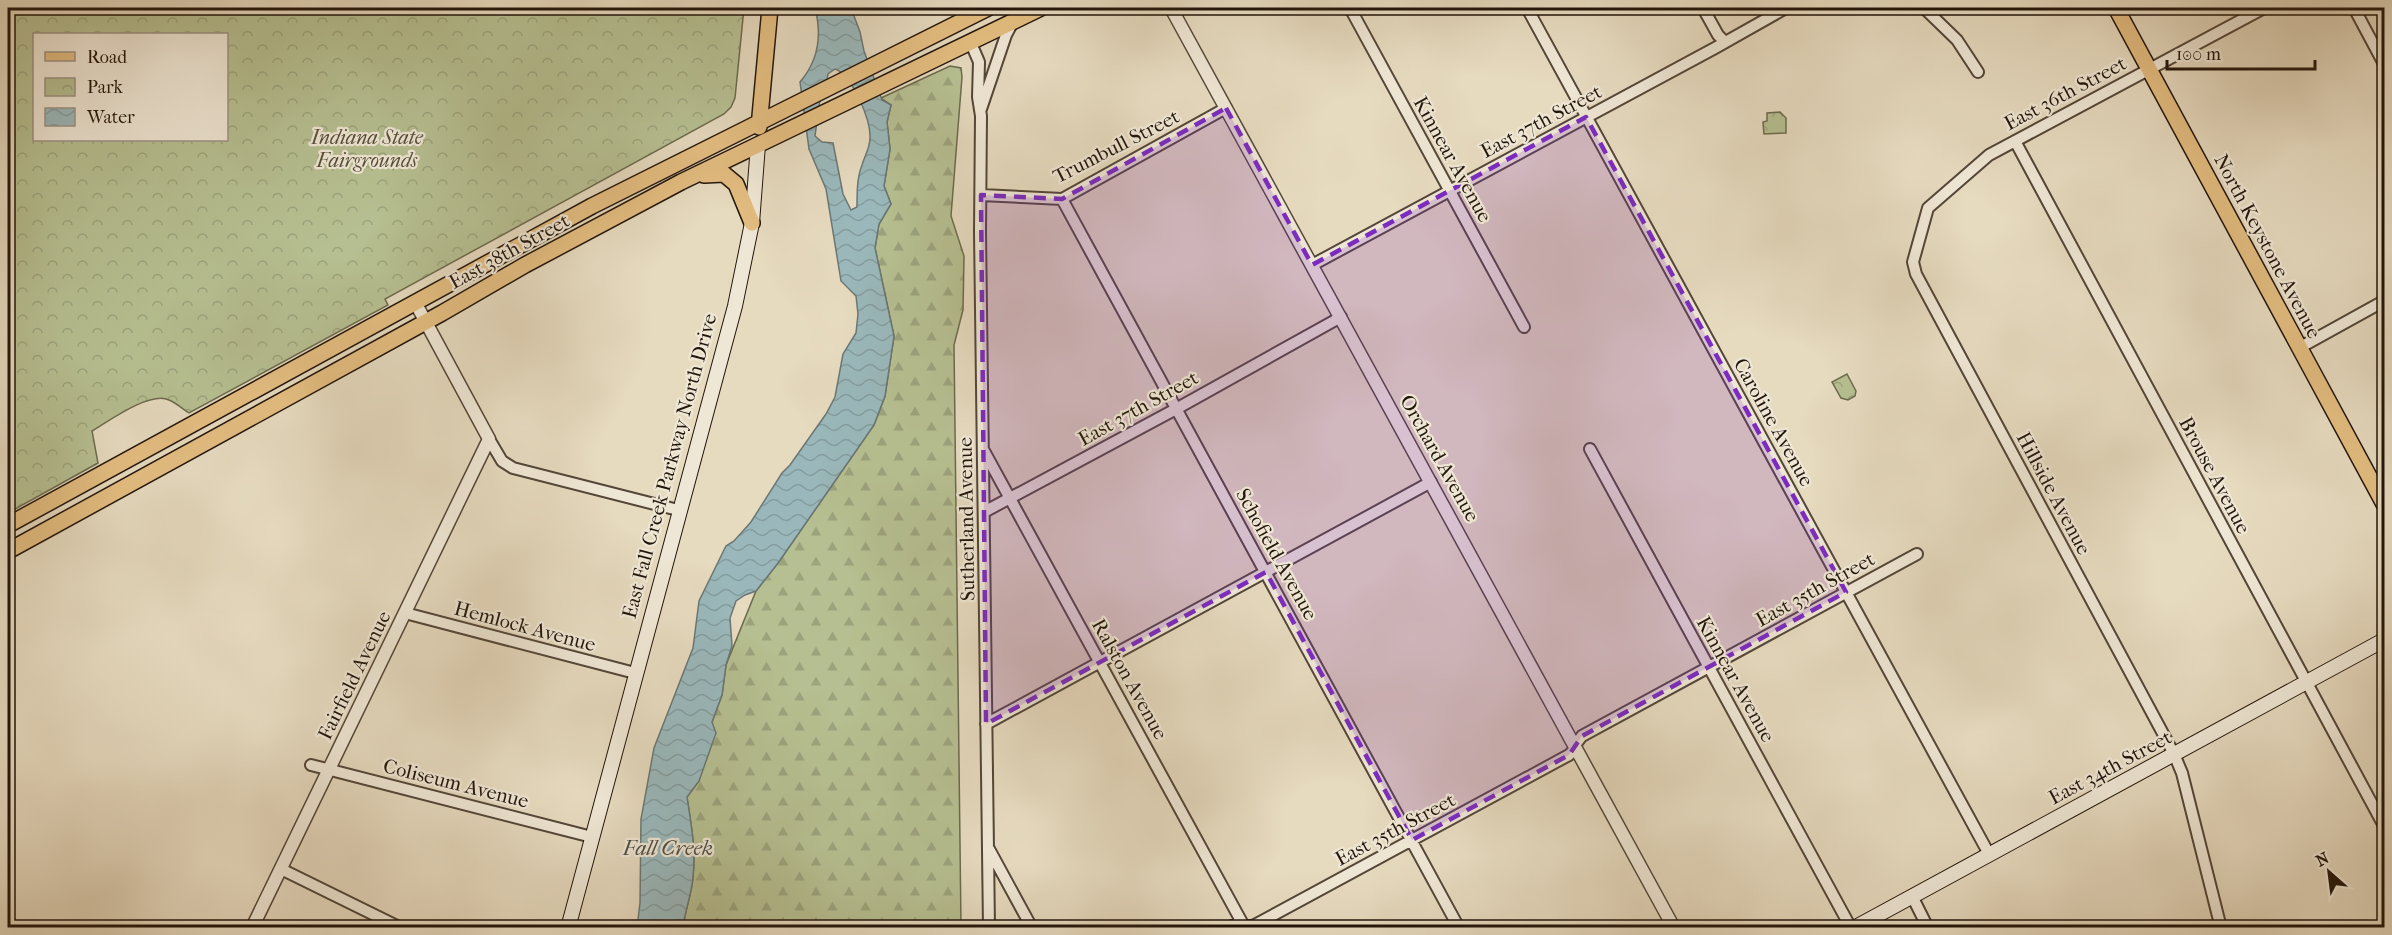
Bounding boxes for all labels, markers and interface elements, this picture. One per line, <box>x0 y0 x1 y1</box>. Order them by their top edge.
legend <box>33 33 228 141</box>
scale bar <box>2167 33 2316 71</box>
text: 100 m <box>2176 44 2221 65</box>
text: Road <box>87 47 127 68</box>
street label: East 36th Street <box>2000 52 2130 135</box>
text: Park <box>87 77 124 98</box>
street label: East 37th Street <box>1477 80 1606 163</box>
street label: Kinnear Avenue <box>1409 92 1497 226</box>
street label: Trumbull Street <box>1049 105 1183 188</box>
text: Water <box>86 107 135 128</box>
park label: Indiana State Fairgrounds <box>310 126 424 172</box>
street label: North Keystone Avenue <box>2209 150 2326 342</box>
street label: East 38th Street <box>445 209 573 294</box>
street label: East Fall Creek Parkway North Drive <box>618 311 721 621</box>
street label: Caroline Avenue <box>1729 354 1818 490</box>
street label: East 37th Street <box>1074 366 1202 451</box>
street label: Orchard Avenue <box>1395 391 1484 526</box>
street label: Brouse Avenue <box>2174 413 2255 538</box>
street label: Hillside Avenue <box>2012 428 2096 559</box>
street label: Sutherland Avenue <box>954 437 979 601</box>
street label: Schofield Avenue <box>1231 485 1322 624</box>
street label: East 35th Street <box>1752 547 1879 632</box>
street label: Hemlock Avenue <box>452 597 598 656</box>
street label: Fairfield Avenue <box>313 607 396 743</box>
street label: Kinnear Avenue <box>1692 612 1780 746</box>
street label: Ralston Avenue <box>1087 615 1172 744</box>
street label: East 34th Street <box>2045 725 2176 809</box>
street label: Coliseum Avenue <box>381 754 531 813</box>
street label: East 35th Street <box>1331 788 1459 871</box>
water label: Fall Creek <box>622 836 713 860</box>
north arrow <box>2299 842 2359 902</box>
text: N <box>2312 848 2333 870</box>

